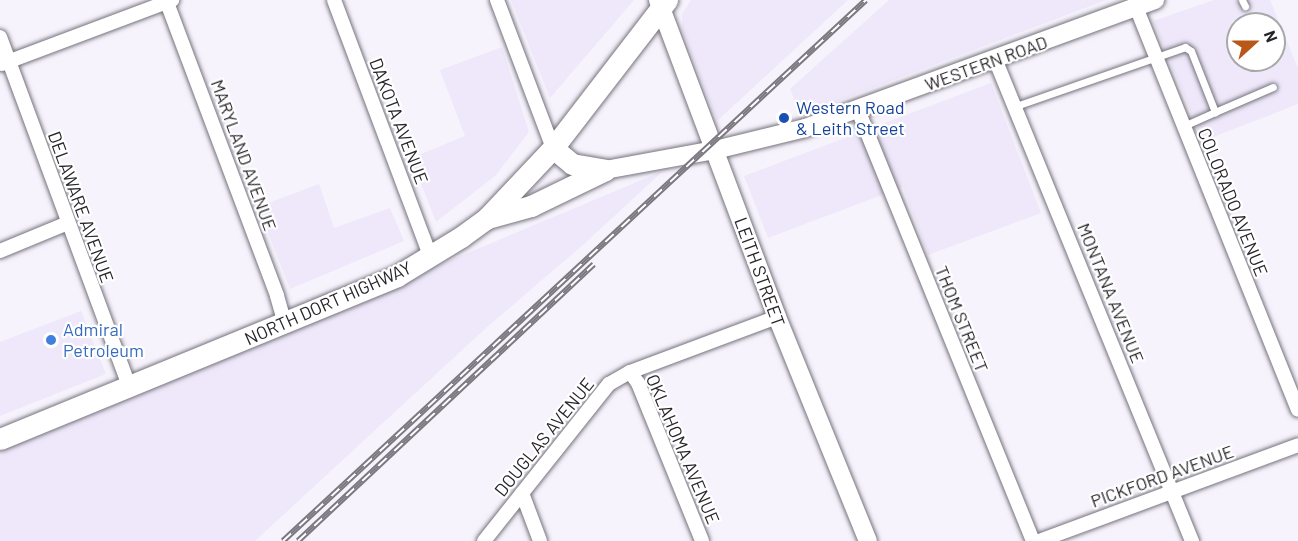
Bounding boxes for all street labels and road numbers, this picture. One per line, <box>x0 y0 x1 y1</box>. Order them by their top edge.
street label: WESTERN ROAD <box>922 31 1050 95</box>
street label: DAKOTA AVENUE <box>365 55 433 187</box>
street label: MARYLAND AVENUE <box>207 76 281 234</box>
street label: COLORADO AVENUE <box>1193 125 1273 279</box>
street label: DELAWARE AVENUE <box>44 128 118 286</box>
street label: LEITH STREET <box>730 214 790 330</box>
street label: MONTANA AVENUE <box>1073 220 1149 366</box>
street label: NORTH DORT HIGHWAY <box>241 256 415 350</box>
street label: THOM STREET <box>931 263 993 375</box>
street label: OKLAHOMA AVENUE <box>642 371 724 527</box>
street label: DOUGLAS AVENUE <box>490 373 598 501</box>
street label: PICKFORD AVENUE <box>1088 440 1236 512</box>

